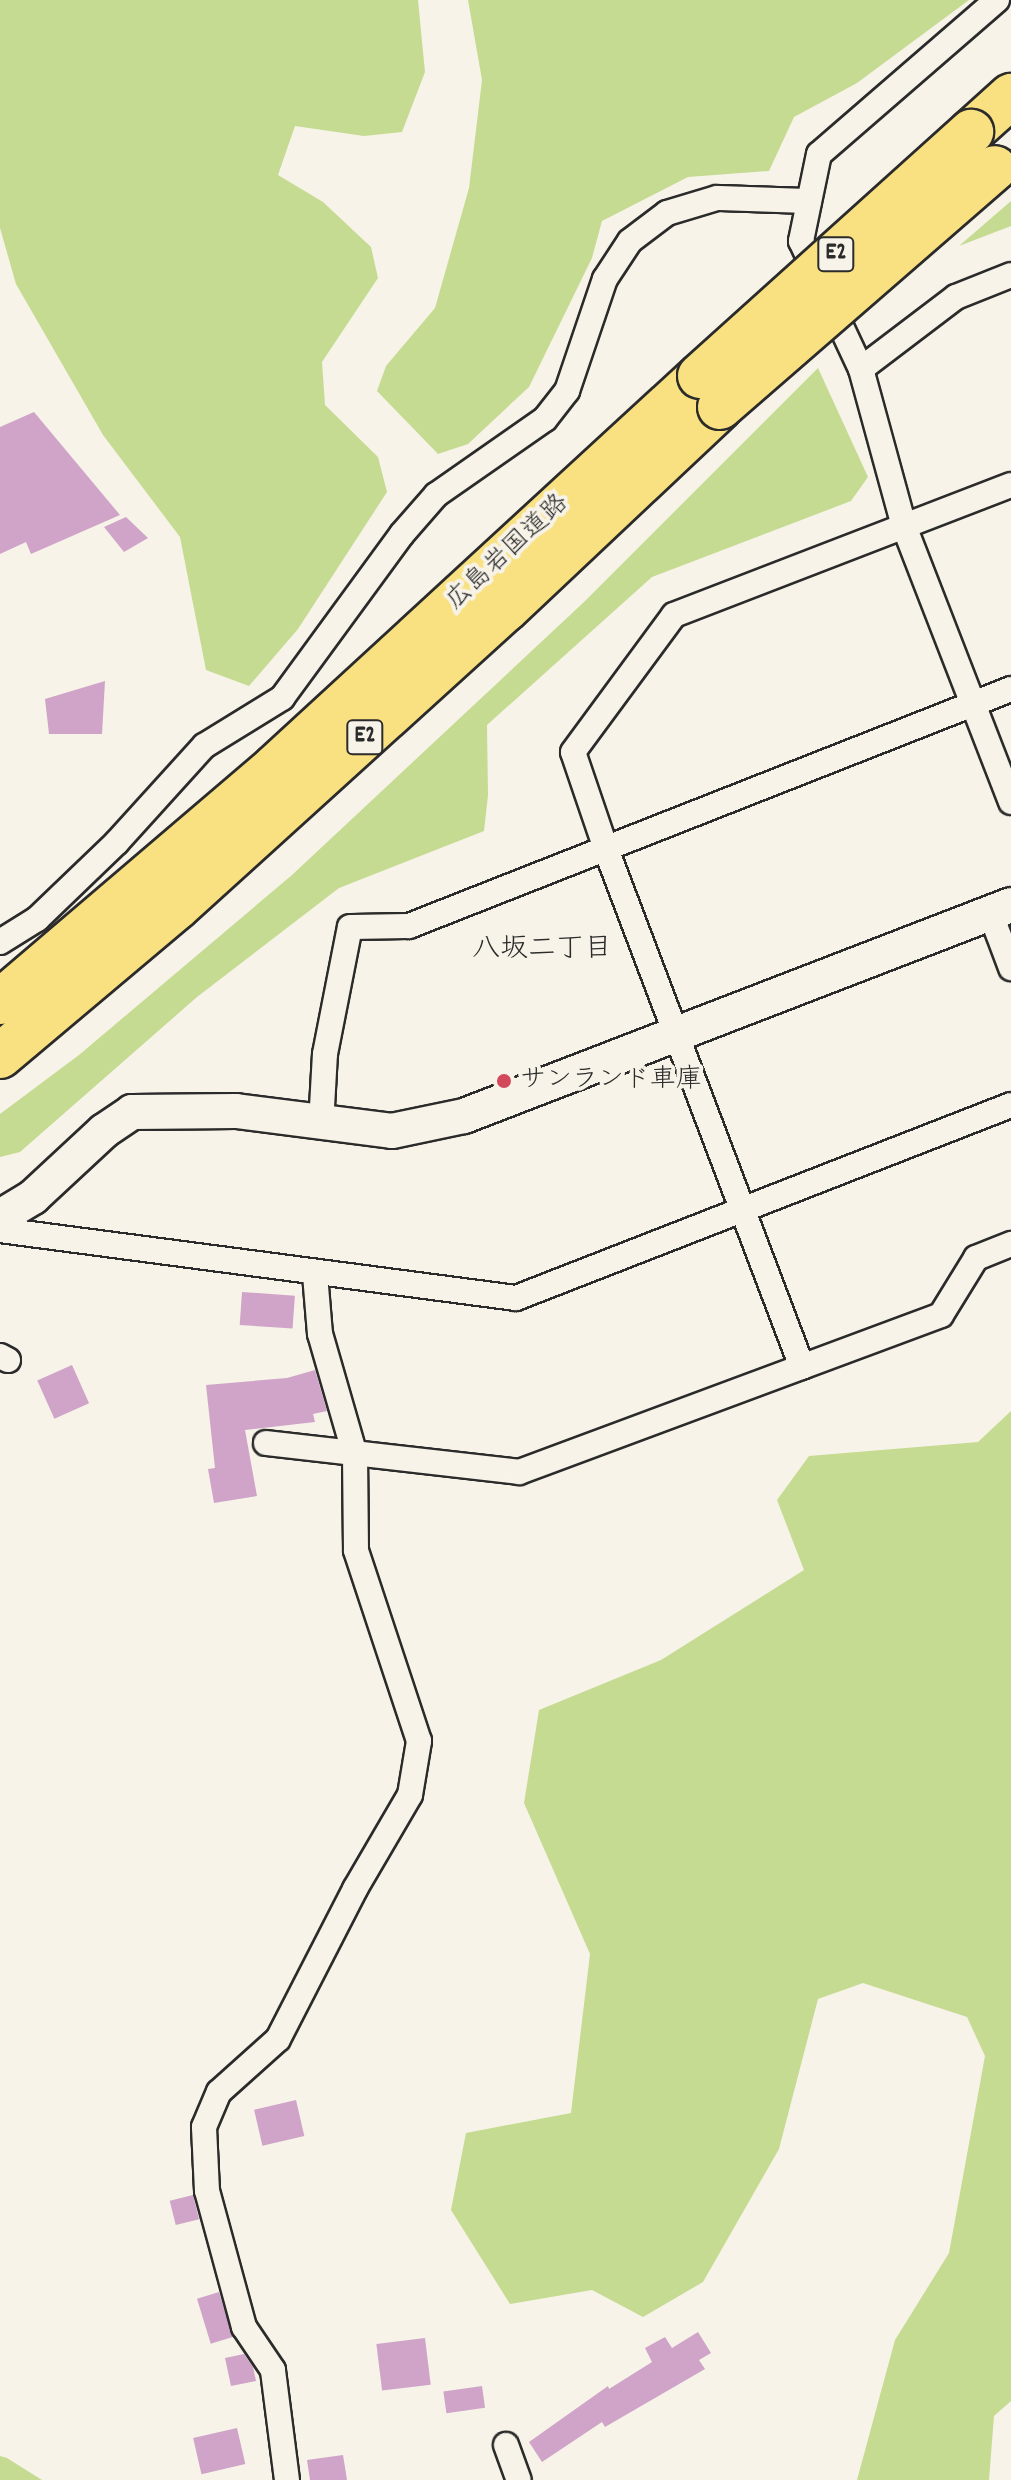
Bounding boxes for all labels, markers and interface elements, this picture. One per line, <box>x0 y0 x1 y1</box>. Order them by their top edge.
road number: E2 <box>816 234 856 274</box>
street label: 広島岩国道路 <box>440 488 576 618</box>
road number: E2 <box>345 717 385 757</box>
district label: 八坂二丁目 <box>472 934 612 968</box>
place label: サンランド車庫 <box>520 1065 702 1097</box>
marker: サンランド車庫 <box>495 1072 513 1090</box>

